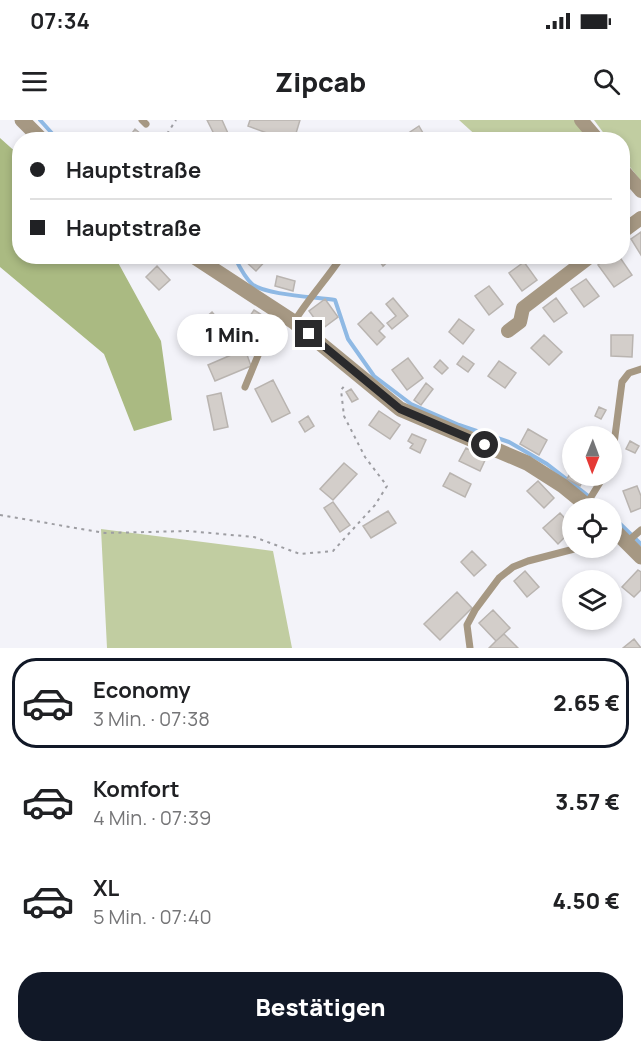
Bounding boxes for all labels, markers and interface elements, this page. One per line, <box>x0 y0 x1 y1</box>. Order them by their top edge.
text: 07:34 <box>30 6 90 36</box>
text: Zipcab <box>275 63 366 100</box>
icon: menu <box>18 65 51 98</box>
icon: search <box>590 65 623 98</box>
text: Hauptstraße <box>66 155 201 185</box>
text: Hauptstraße <box>66 213 201 243</box>
callout: 1 Min. <box>177 313 288 355</box>
route end <box>295 320 322 347</box>
text: 1 Min. <box>205 321 260 348</box>
north arrow <box>562 426 622 486</box>
map controls <box>562 426 622 630</box>
route start <box>471 431 498 458</box>
button: locate <box>562 498 622 558</box>
button: layers <box>562 570 622 630</box>
text: Economy <box>93 675 191 705</box>
icon: car <box>21 676 75 730</box>
text: 2.65 € <box>553 688 620 718</box>
text: 3 Min. · 07:38 <box>93 705 210 732</box>
text: Komfort <box>93 774 180 804</box>
icon: car <box>21 775 75 829</box>
text: 3.57 € <box>555 787 620 817</box>
text: 4 Min. · 07:39 <box>93 804 211 831</box>
text: XL <box>93 873 119 903</box>
icon: car <box>21 874 75 928</box>
text: 4.50 € <box>552 886 620 916</box>
text: 5 Min. · 07:40 <box>93 903 212 930</box>
button: Bestätigen <box>18 972 623 1041</box>

